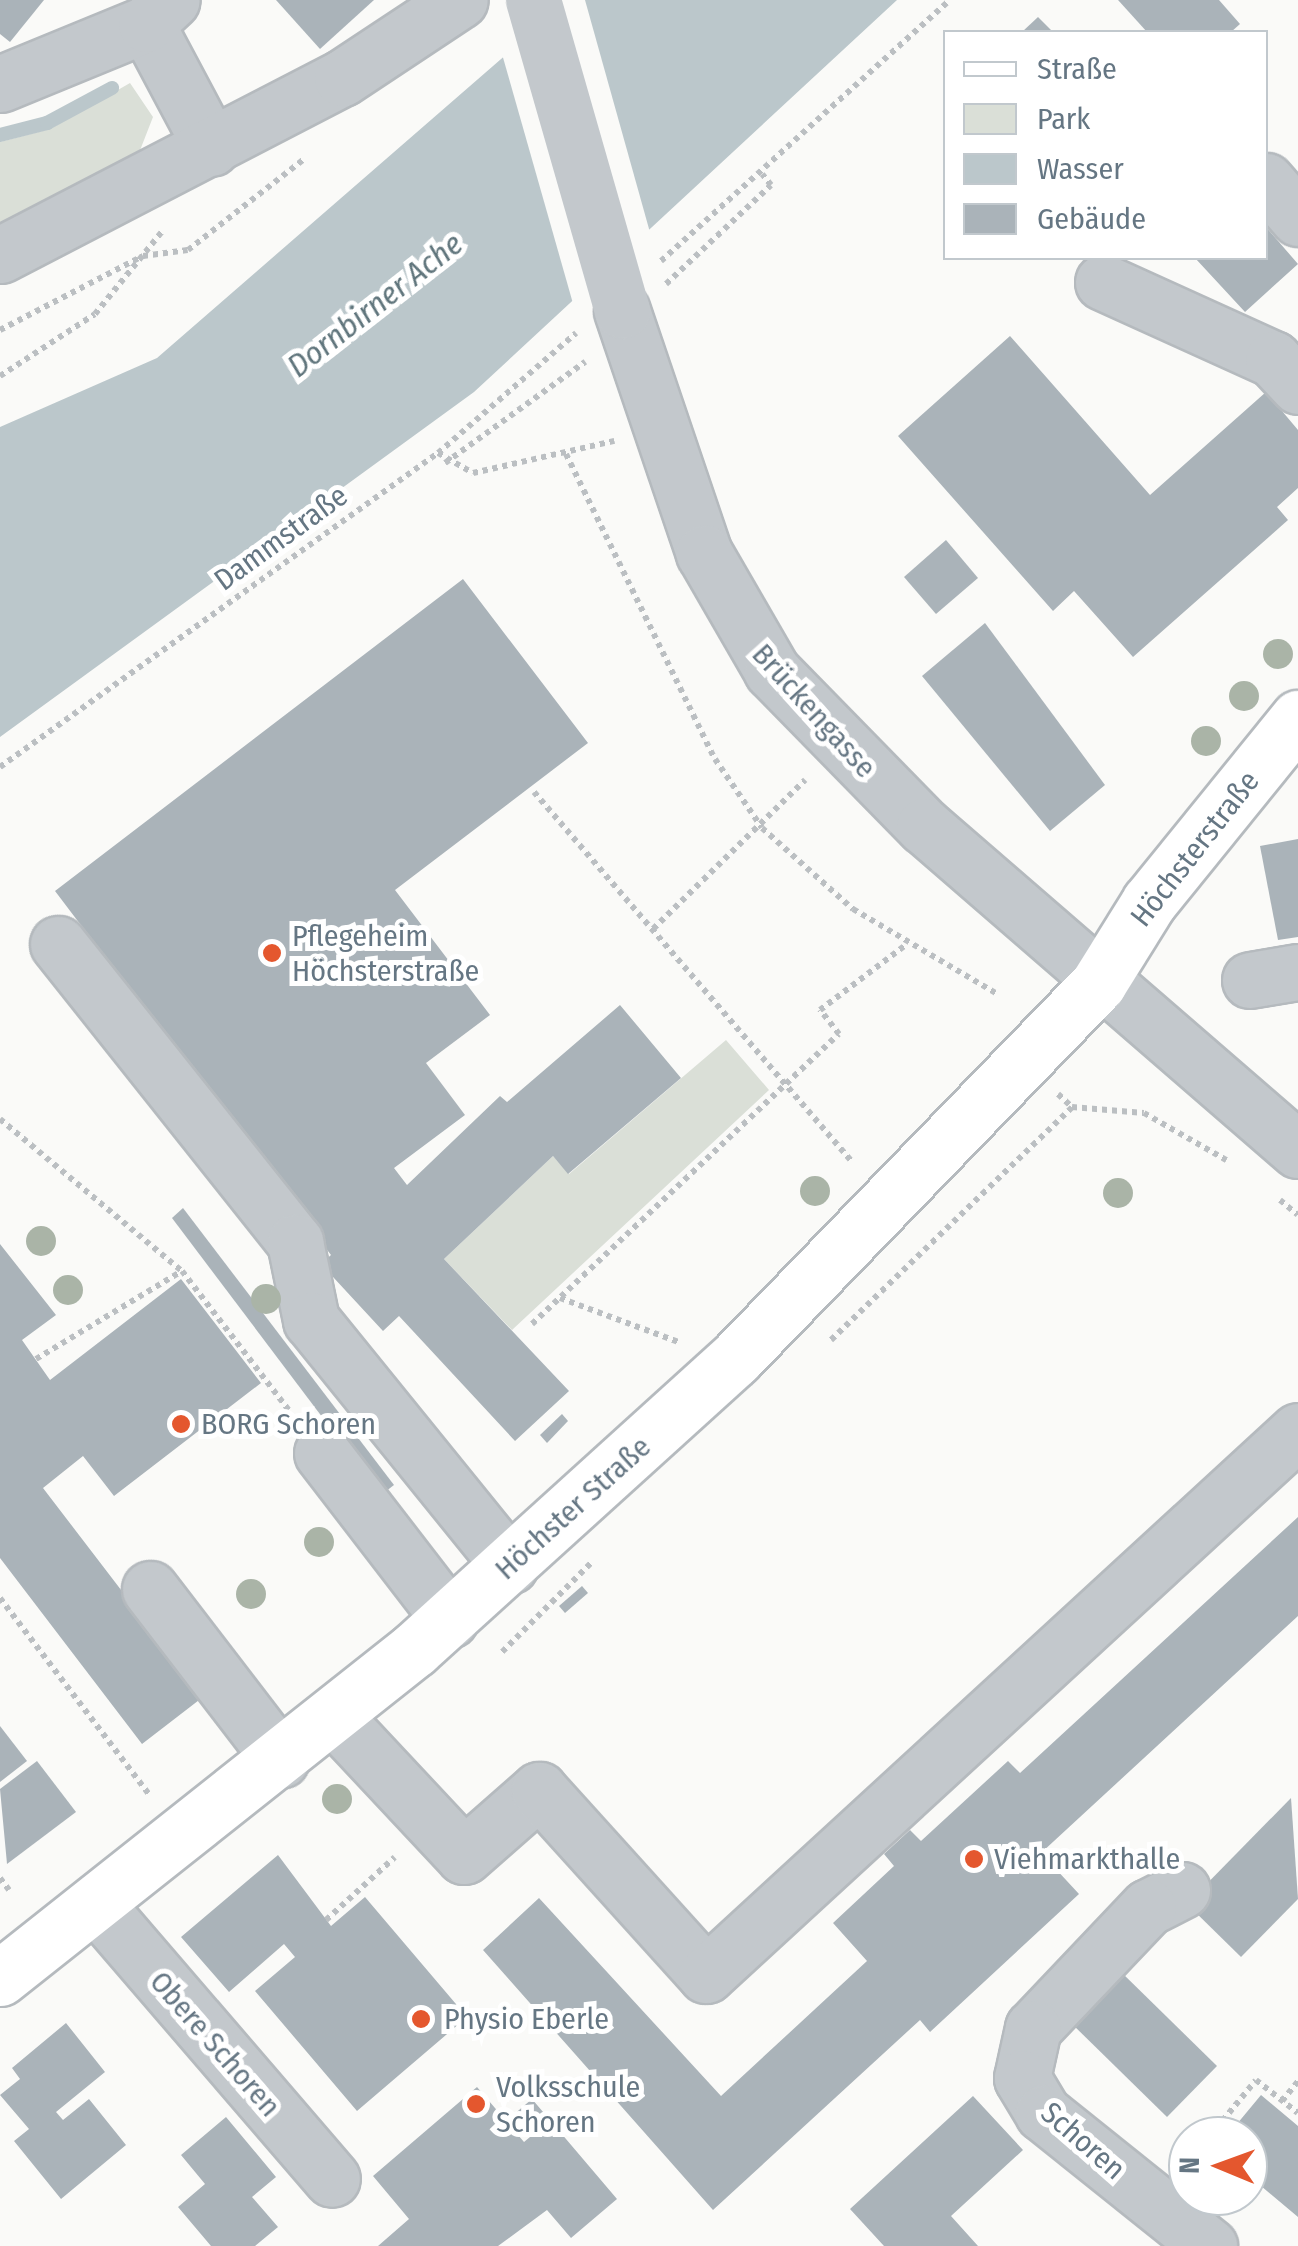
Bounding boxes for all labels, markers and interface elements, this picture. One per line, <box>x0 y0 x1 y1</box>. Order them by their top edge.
legend <box>943 30 1268 260</box>
text: Straße <box>1037 51 1117 87</box>
text: Park <box>1037 101 1090 137</box>
text: Wasser <box>1037 151 1124 187</box>
text: Gebäude <box>1037 201 1146 237</box>
water label: Dornbirner Ache <box>280 225 470 385</box>
street label: Dammstraße <box>207 478 355 598</box>
street label: Brückengasse <box>744 637 884 785</box>
street label: Höchsterstraße <box>1123 764 1267 934</box>
place label: Pflegeheim Höchsterstraße <box>292 918 479 988</box>
marker: Pflegeheim Höchsterstraße <box>261 942 283 964</box>
place label: BORG Schoren <box>201 1406 376 1442</box>
marker: BORG Schoren <box>170 1413 192 1435</box>
street label: Höchster Straße <box>488 1429 658 1587</box>
place label: Viehmarkthalle <box>994 1841 1180 1877</box>
marker: Viehmarkthalle <box>963 1848 985 1870</box>
street label: Obere Schoren <box>142 1964 288 2124</box>
place label: Physio Eberle <box>444 2001 609 2037</box>
marker: Physio Eberle <box>408 2006 434 2032</box>
place label: Volksschule Schoren <box>496 2069 640 2140</box>
marker: Volksschule Schoren <box>465 2093 487 2115</box>
street label: Schoren <box>1034 2095 1132 2187</box>
north arrow <box>1168 2116 1268 2216</box>
text: N <box>1173 2157 1206 2174</box>

